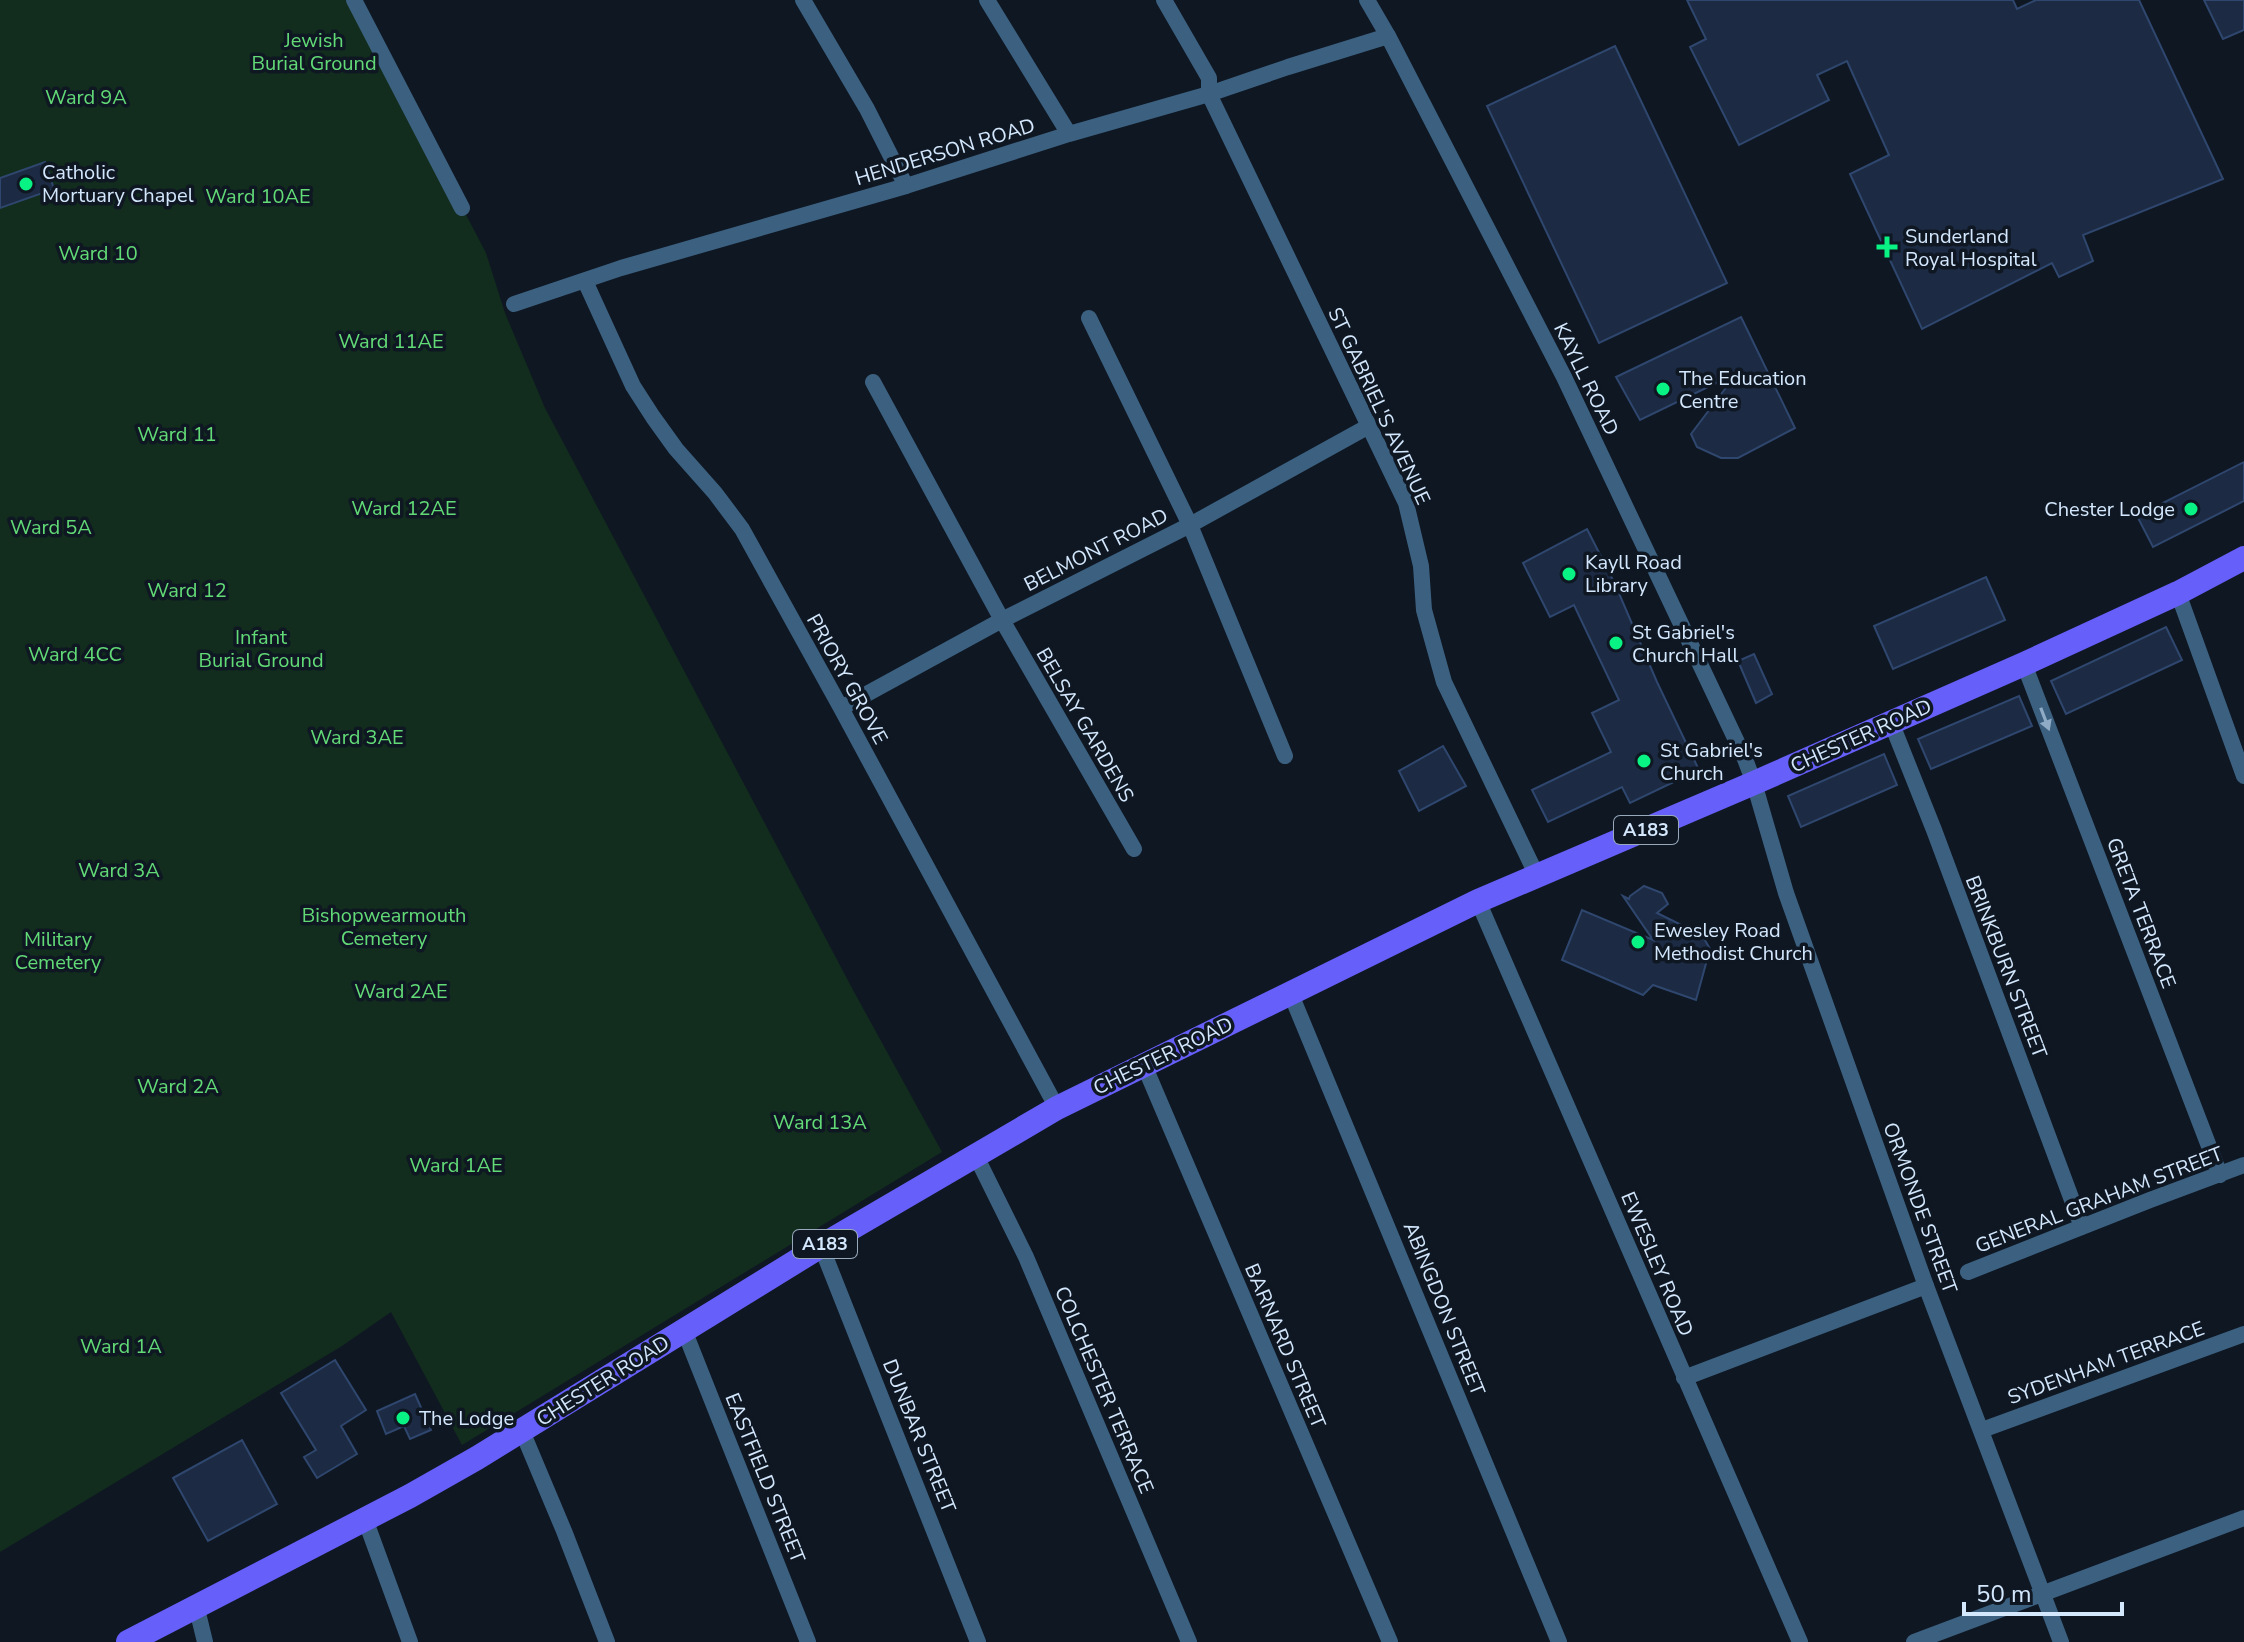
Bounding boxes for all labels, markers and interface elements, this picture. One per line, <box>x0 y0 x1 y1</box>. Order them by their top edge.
park label: Jewish Burial Ground <box>251 27 377 77</box>
park label: Ward 9A <box>45 84 127 111</box>
street label: HENDERSON ROAD <box>852 112 1038 192</box>
place label: Catholic Mortuary Chapel <box>42 159 194 209</box>
marker: Catholic Mortuary Chapel <box>17 175 35 193</box>
park label: Ward 10AE <box>205 183 311 210</box>
place label: Sunderland Royal Hospital <box>1905 223 2037 273</box>
marker: Sunderland Royal Hospital <box>1876 236 1898 258</box>
park label: Ward 10 <box>58 240 138 267</box>
street label: ST GABRIEL'S AVENUE <box>1321 303 1437 509</box>
street label: KAYLL ROAD <box>1547 318 1625 440</box>
park label: Ward 11AE <box>338 328 444 355</box>
place label: The Education Centre <box>1679 365 1807 415</box>
marker: The Education Centre <box>1654 380 1672 398</box>
park label: Ward 11 <box>137 421 217 448</box>
park label: Ward 12AE <box>351 495 457 522</box>
place label: Chester Lodge <box>2044 496 2175 523</box>
marker: Chester Lodge <box>2182 500 2200 518</box>
street label: BELMONT ROAD <box>1019 502 1173 598</box>
park label: Ward 5A <box>10 514 92 541</box>
place label: Kayll Road Library <box>1585 549 1682 599</box>
marker: Kayll Road Library <box>1560 565 1578 583</box>
park label: Ward 12 <box>147 577 227 604</box>
street label: PRIORY GROVE <box>800 609 894 749</box>
place label: St Gabriel's Church Hall <box>1632 619 1739 669</box>
park label: Infant Burial Ground <box>198 624 324 674</box>
marker: St Gabriel's Church Hall <box>1607 634 1625 652</box>
park label: Ward 4CC <box>28 641 122 668</box>
street label: BELSAY GARDENS <box>1030 643 1140 807</box>
street label: CHESTER ROAD <box>1786 693 1936 779</box>
one-way arrow <box>2039 707 2052 731</box>
park label: Ward 3AE <box>310 724 404 751</box>
place label: St Gabriel's Church <box>1660 737 1763 787</box>
marker: St Gabriel's Church <box>1635 752 1653 770</box>
road number: A183 <box>1614 816 1678 844</box>
street label: GRETA TERRACE <box>2100 834 2182 992</box>
park label: Ward 3A <box>78 857 160 884</box>
street label: BRINKBURN STREET <box>1959 872 2053 1062</box>
park label: Bishopwearmouth Cemetery <box>302 902 466 952</box>
place label: Ewesley Road Methodist Church <box>1654 917 1813 967</box>
park label: Military Cemetery <box>15 926 102 976</box>
marker: Ewesley Road Methodist Church <box>1629 933 1647 951</box>
park label: Ward 2AE <box>354 978 448 1005</box>
street label: CHESTER ROAD <box>1089 1011 1237 1101</box>
park label: Ward 2A <box>137 1073 219 1100</box>
park label: Ward 13A <box>773 1109 867 1136</box>
street label: ORMONDE STREET <box>1877 1119 1963 1297</box>
street label: GENERAL GRAHAM STREET <box>1971 1140 2227 1260</box>
park label: Ward 1AE <box>409 1152 503 1179</box>
street label: EWESLEY ROAD <box>1614 1188 1700 1340</box>
street label: ABINGDON STREET <box>1397 1218 1491 1400</box>
road number: A183 <box>793 1230 857 1258</box>
street label: BARNARD STREET <box>1238 1259 1332 1433</box>
street label: COLCHESTER TERRACE <box>1048 1282 1160 1498</box>
street label: SYDENHAM TERRACE <box>2004 1315 2208 1411</box>
street label: CHESTER ROAD <box>531 1329 675 1433</box>
park label: Ward 1A <box>80 1333 162 1360</box>
street label: DUNBAR STREET <box>876 1355 962 1517</box>
street label: EASTFIELD STREET <box>719 1389 811 1567</box>
place label: The Lodge <box>419 1405 514 1432</box>
marker: The Lodge <box>394 1409 412 1427</box>
scale bar <box>1964 1566 2122 1616</box>
text: 50 m <box>1976 1578 2032 1610</box>

